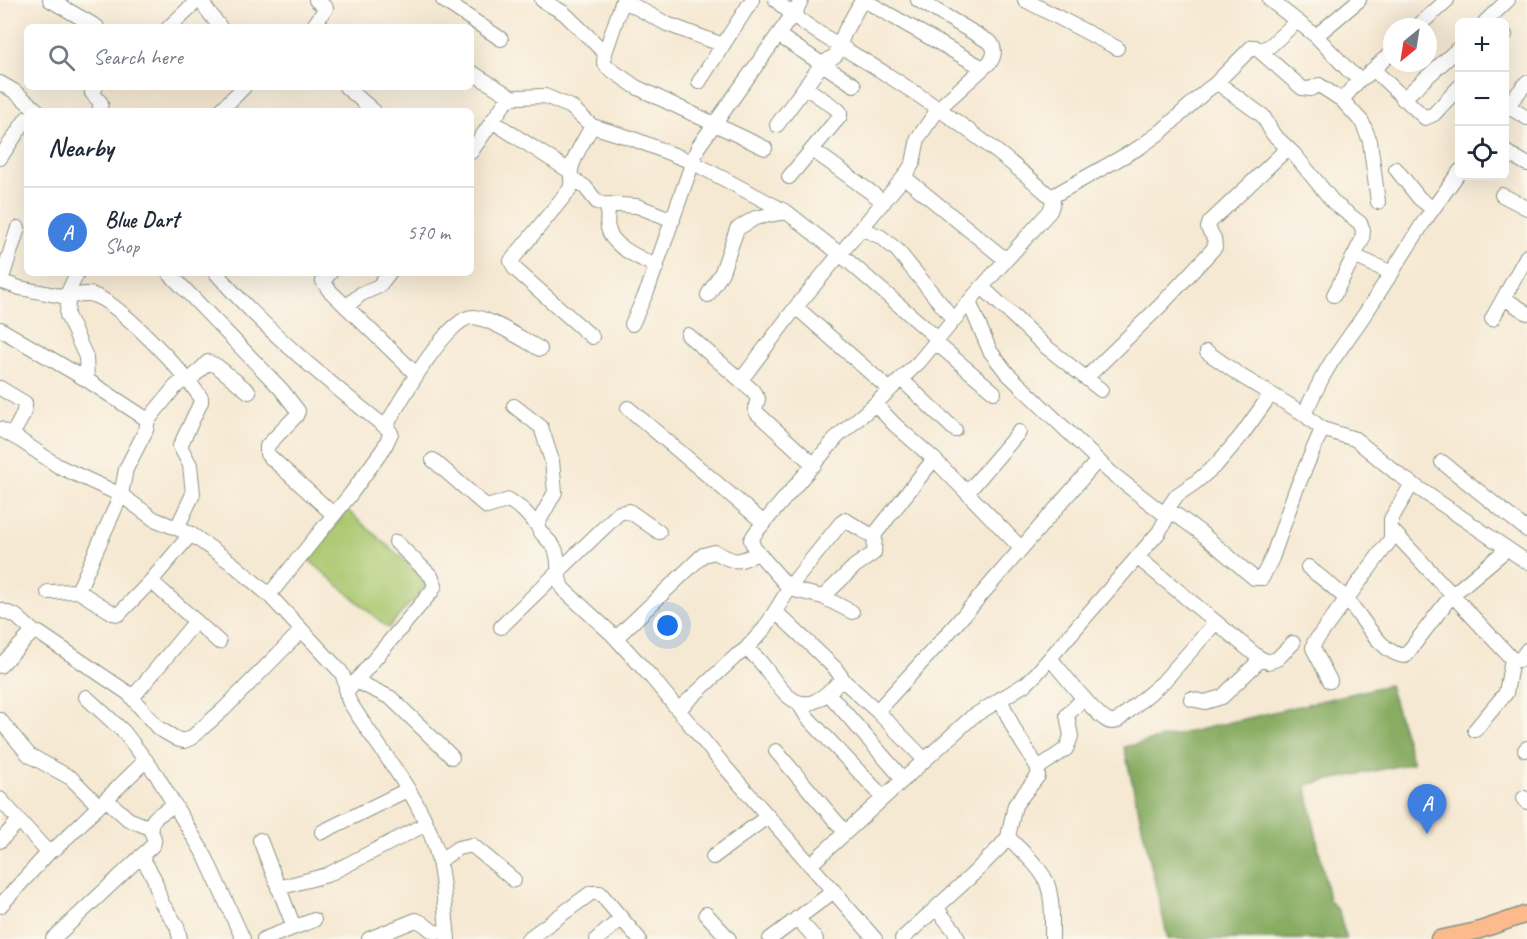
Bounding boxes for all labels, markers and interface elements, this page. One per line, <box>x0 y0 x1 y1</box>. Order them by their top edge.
north arrow <box>1383 18 1437 72</box>
map controls <box>1455 18 1509 180</box>
button: + <box>1455 18 1509 72</box>
search box <box>24 24 474 90</box>
icon: search <box>45 41 78 74</box>
text: Search here <box>93 43 183 71</box>
button: − <box>1455 72 1509 126</box>
button: locate <box>1455 126 1509 180</box>
text: Nearby <box>48 131 113 164</box>
text: Blue Dart <box>105 206 179 234</box>
text: A <box>62 220 73 245</box>
text: 570 m <box>407 220 450 245</box>
text: Shop <box>105 234 139 259</box>
your location <box>653 611 682 640</box>
pin: A <box>1408 784 1446 834</box>

